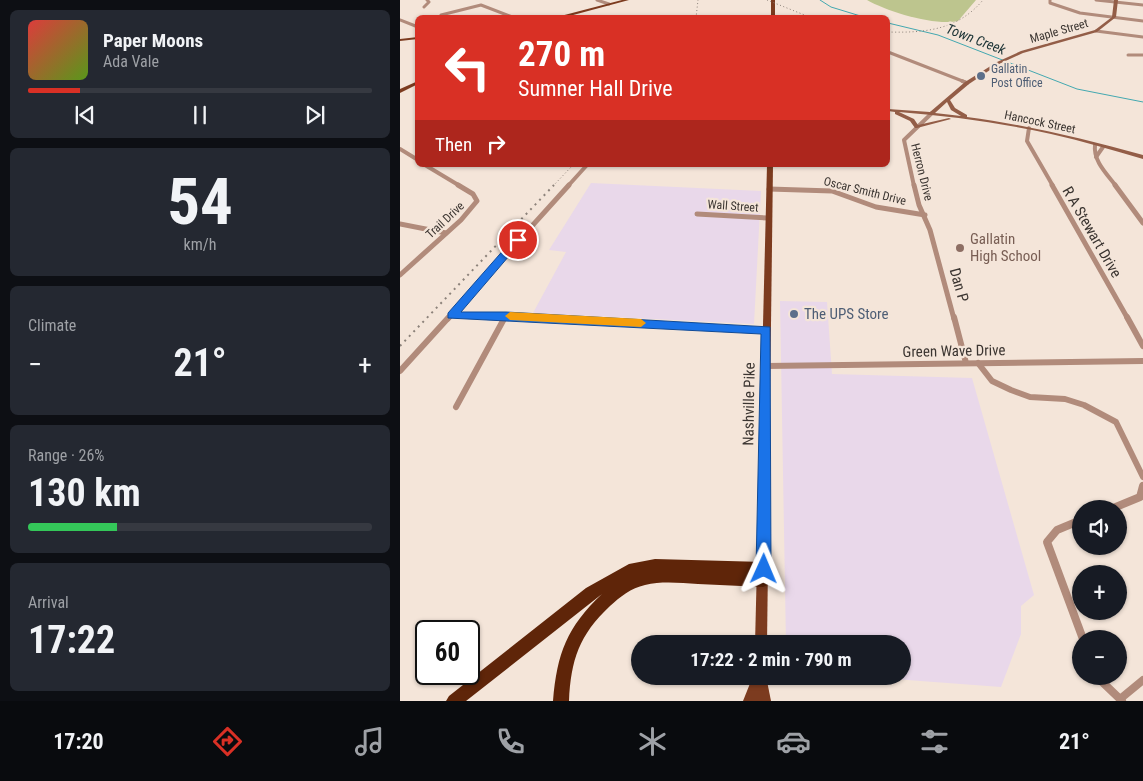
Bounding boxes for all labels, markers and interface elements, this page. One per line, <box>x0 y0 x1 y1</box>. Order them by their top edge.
street label: Maple Street <box>1028 16 1090 46</box>
water label: Town Creek <box>944 20 1009 58</box>
text: Paper Moons <box>103 29 203 52</box>
text: 270 m <box>518 34 605 75</box>
icon: left <box>435 35 500 100</box>
text: Ada Vale <box>103 52 159 71</box>
place label: Gallatin Post Office <box>991 62 1043 90</box>
marker: Gallatin Post Office <box>975 70 987 82</box>
text: Sumner Hall Drive <box>518 76 673 101</box>
icon: previous <box>71 101 99 129</box>
icon: pause <box>186 101 214 129</box>
icon: next <box>301 101 329 129</box>
street label: Hancock Street <box>1003 108 1077 136</box>
icon: right <box>482 130 510 158</box>
text: Then <box>435 133 472 156</box>
street label: Herron Drive <box>908 142 936 203</box>
text: 54 <box>167 164 233 240</box>
street label: Oscar Smith Drive <box>822 174 908 208</box>
street label: R A Stewart Drive <box>1059 183 1125 281</box>
street label: Wall Street <box>707 197 759 215</box>
street label: Trail Drive <box>423 199 467 241</box>
pin <box>497 219 539 261</box>
icon: arrive <box>504 226 532 254</box>
place label: Gallatin High School <box>970 230 1041 265</box>
text: km/h <box>184 235 216 254</box>
marker: Gallatin High School <box>954 242 966 254</box>
street label: Dan P <box>946 266 972 304</box>
place label: The UPS Store <box>804 305 889 323</box>
marker: The UPS Store <box>788 308 800 320</box>
text: Climate <box>28 316 76 335</box>
text: 21° <box>173 341 227 385</box>
street label: Green Wave Drive <box>902 341 1006 361</box>
text: − <box>28 348 42 381</box>
text: + <box>358 348 372 381</box>
street label: Nashville Pike <box>739 362 759 446</box>
text: Range · 26% <box>28 446 104 465</box>
text: 130 km <box>28 471 141 515</box>
map controls <box>1072 500 1127 685</box>
button: sound <box>1072 500 1127 555</box>
position arrow <box>737 542 789 594</box>
button: + <box>1072 565 1127 620</box>
text: Arrival <box>28 593 69 612</box>
text: 17:22 <box>28 618 115 662</box>
speed limit sign: 60 <box>415 620 480 685</box>
button: − <box>1072 630 1127 685</box>
text: 17:22 · 2 min · 790 m <box>690 648 852 671</box>
icon: directions <box>210 724 245 759</box>
icon: music <box>352 724 387 759</box>
icon: phone <box>493 724 528 759</box>
icon: climate <box>635 724 670 759</box>
icon: car <box>776 724 811 759</box>
icon: filters <box>917 724 952 759</box>
text: 17:20 <box>53 729 104 754</box>
text: 21° <box>1059 729 1090 754</box>

